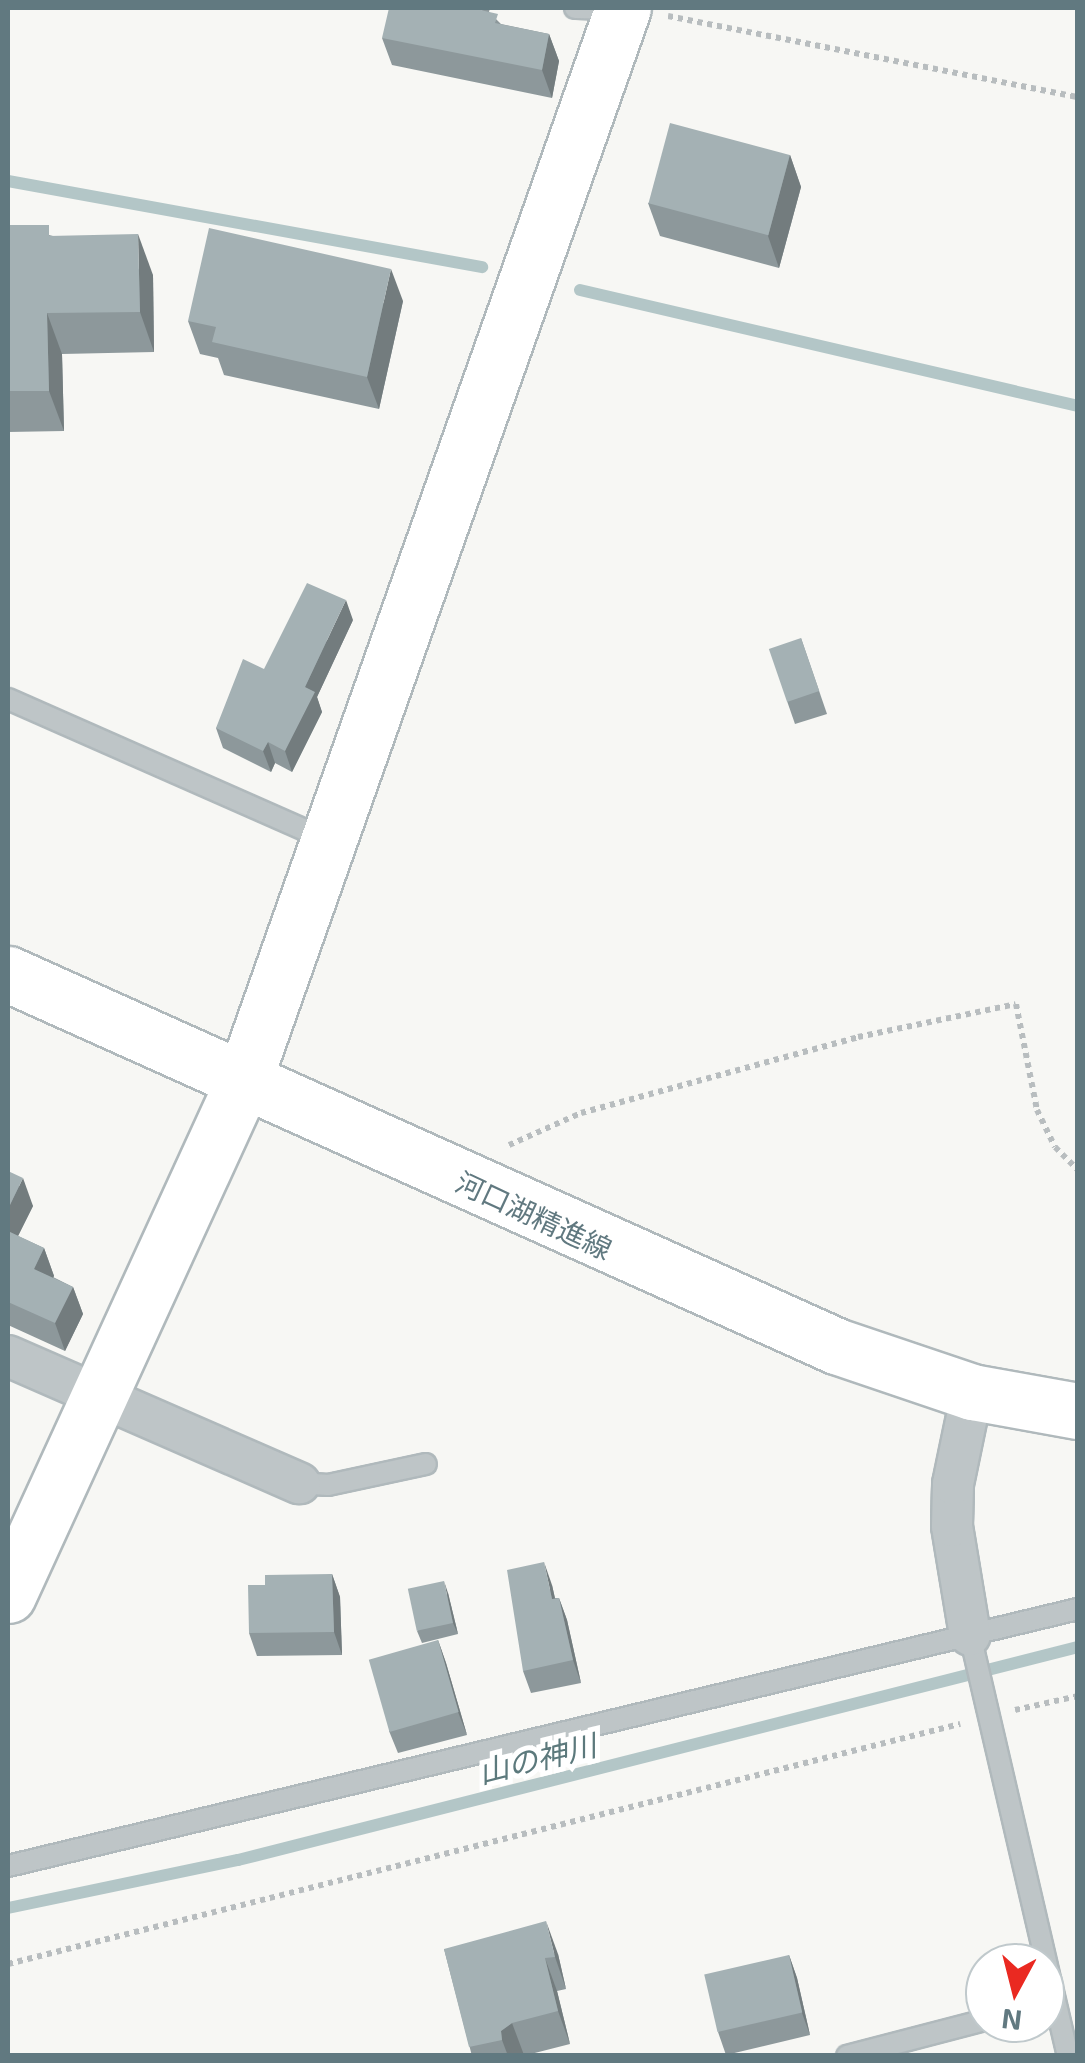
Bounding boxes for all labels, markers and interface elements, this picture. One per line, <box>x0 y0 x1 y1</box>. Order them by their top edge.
street label: 河口湖精進線 <box>451 1164 617 1266</box>
water label: 山の神川 <box>474 1726 600 1790</box>
north arrow <box>965 1943 1065 2043</box>
text: N <box>999 2003 1024 2039</box>

